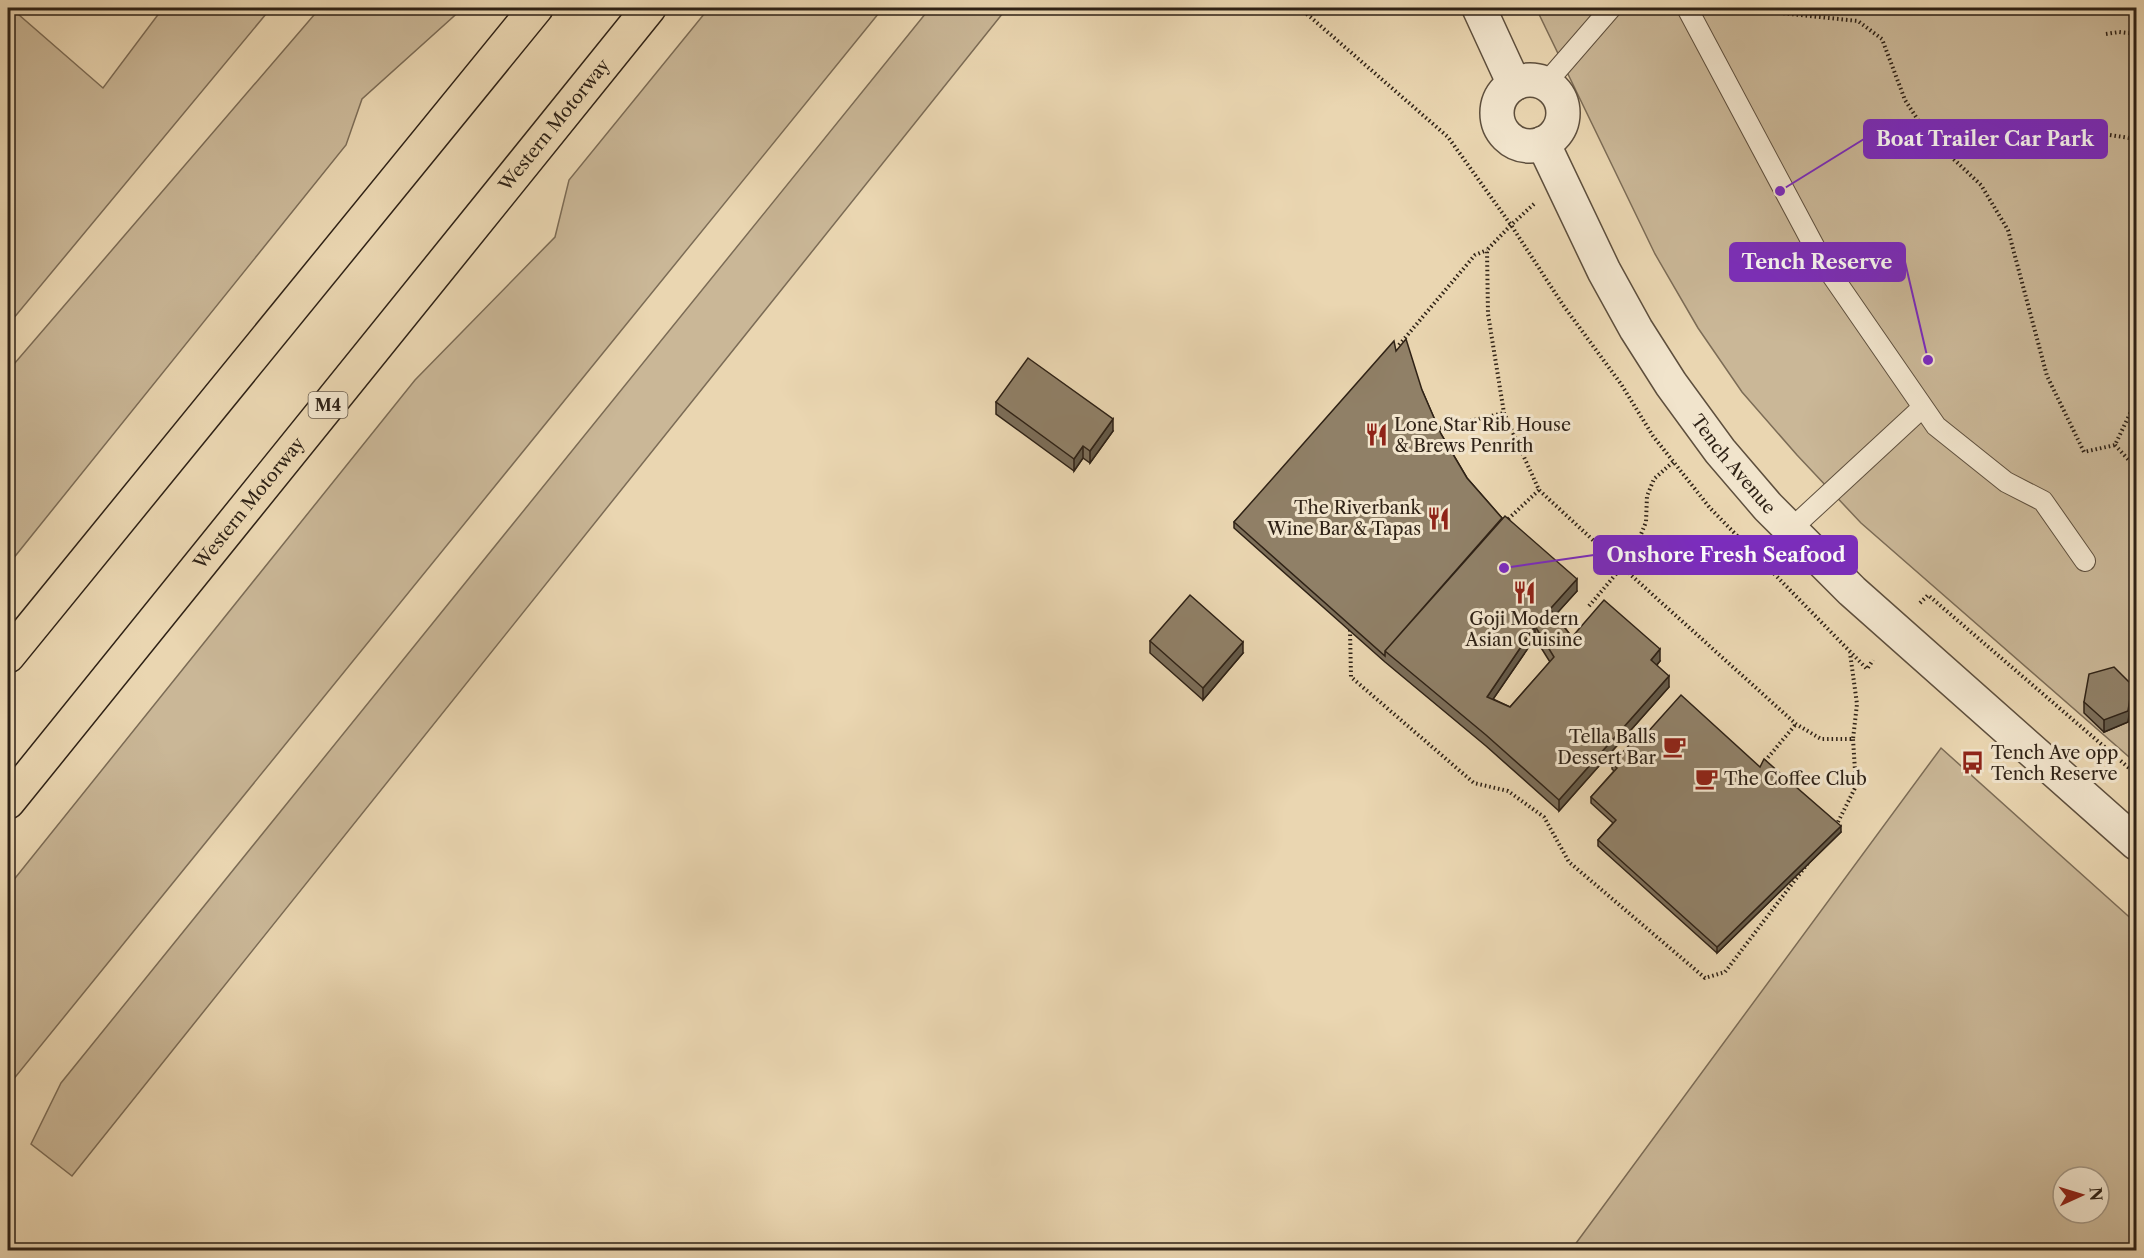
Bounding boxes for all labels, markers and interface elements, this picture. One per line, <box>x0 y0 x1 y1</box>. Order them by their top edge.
street label: Western Motorway <box>494 54 615 196</box>
callout: Boat Trailer Car Park <box>1864 120 2107 158</box>
text: Boat Trailer Car Park <box>1876 127 2095 151</box>
callout: Tench Reserve <box>1730 243 1905 281</box>
text: Tench Reserve <box>1742 250 1893 274</box>
road number: M4 <box>308 392 348 418</box>
street label: Tench Avenue <box>1686 410 1780 519</box>
place label: Lone Star Rib House & Brews Penrith <box>1394 414 1571 457</box>
restaurant icon: Lone Star Rib House & Brews Penrith <box>1363 422 1389 448</box>
street label: Western Motorway <box>189 432 310 574</box>
place label: The Riverbank Wine Bar & Tapas <box>1266 497 1423 540</box>
restaurant icon: The Riverbank Wine Bar & Tapas <box>1426 505 1452 531</box>
callout: Onshore Fresh Seafood <box>1594 536 1857 574</box>
text: Onshore Fresh Seafood <box>1606 543 1846 567</box>
restaurant icon: Goji Modern Asian Cuisine <box>1511 580 1537 606</box>
place label: Goji Modern Asian Cuisine <box>1464 608 1583 651</box>
place label: Tella Balls Dessert Bar <box>1557 726 1656 769</box>
cafe icon: Tella Balls Dessert Bar <box>1661 734 1687 760</box>
place label: Tench Ave opp Tench Reserve <box>1991 742 2118 785</box>
bus stop icon: Tench Ave opp Tench Reserve <box>1960 750 1986 776</box>
cafe icon: The Coffee Club <box>1693 766 1719 792</box>
place label: The Coffee Club <box>1724 768 1867 790</box>
north arrow <box>2051 1165 2111 1225</box>
text: N <box>2086 1186 2106 1202</box>

